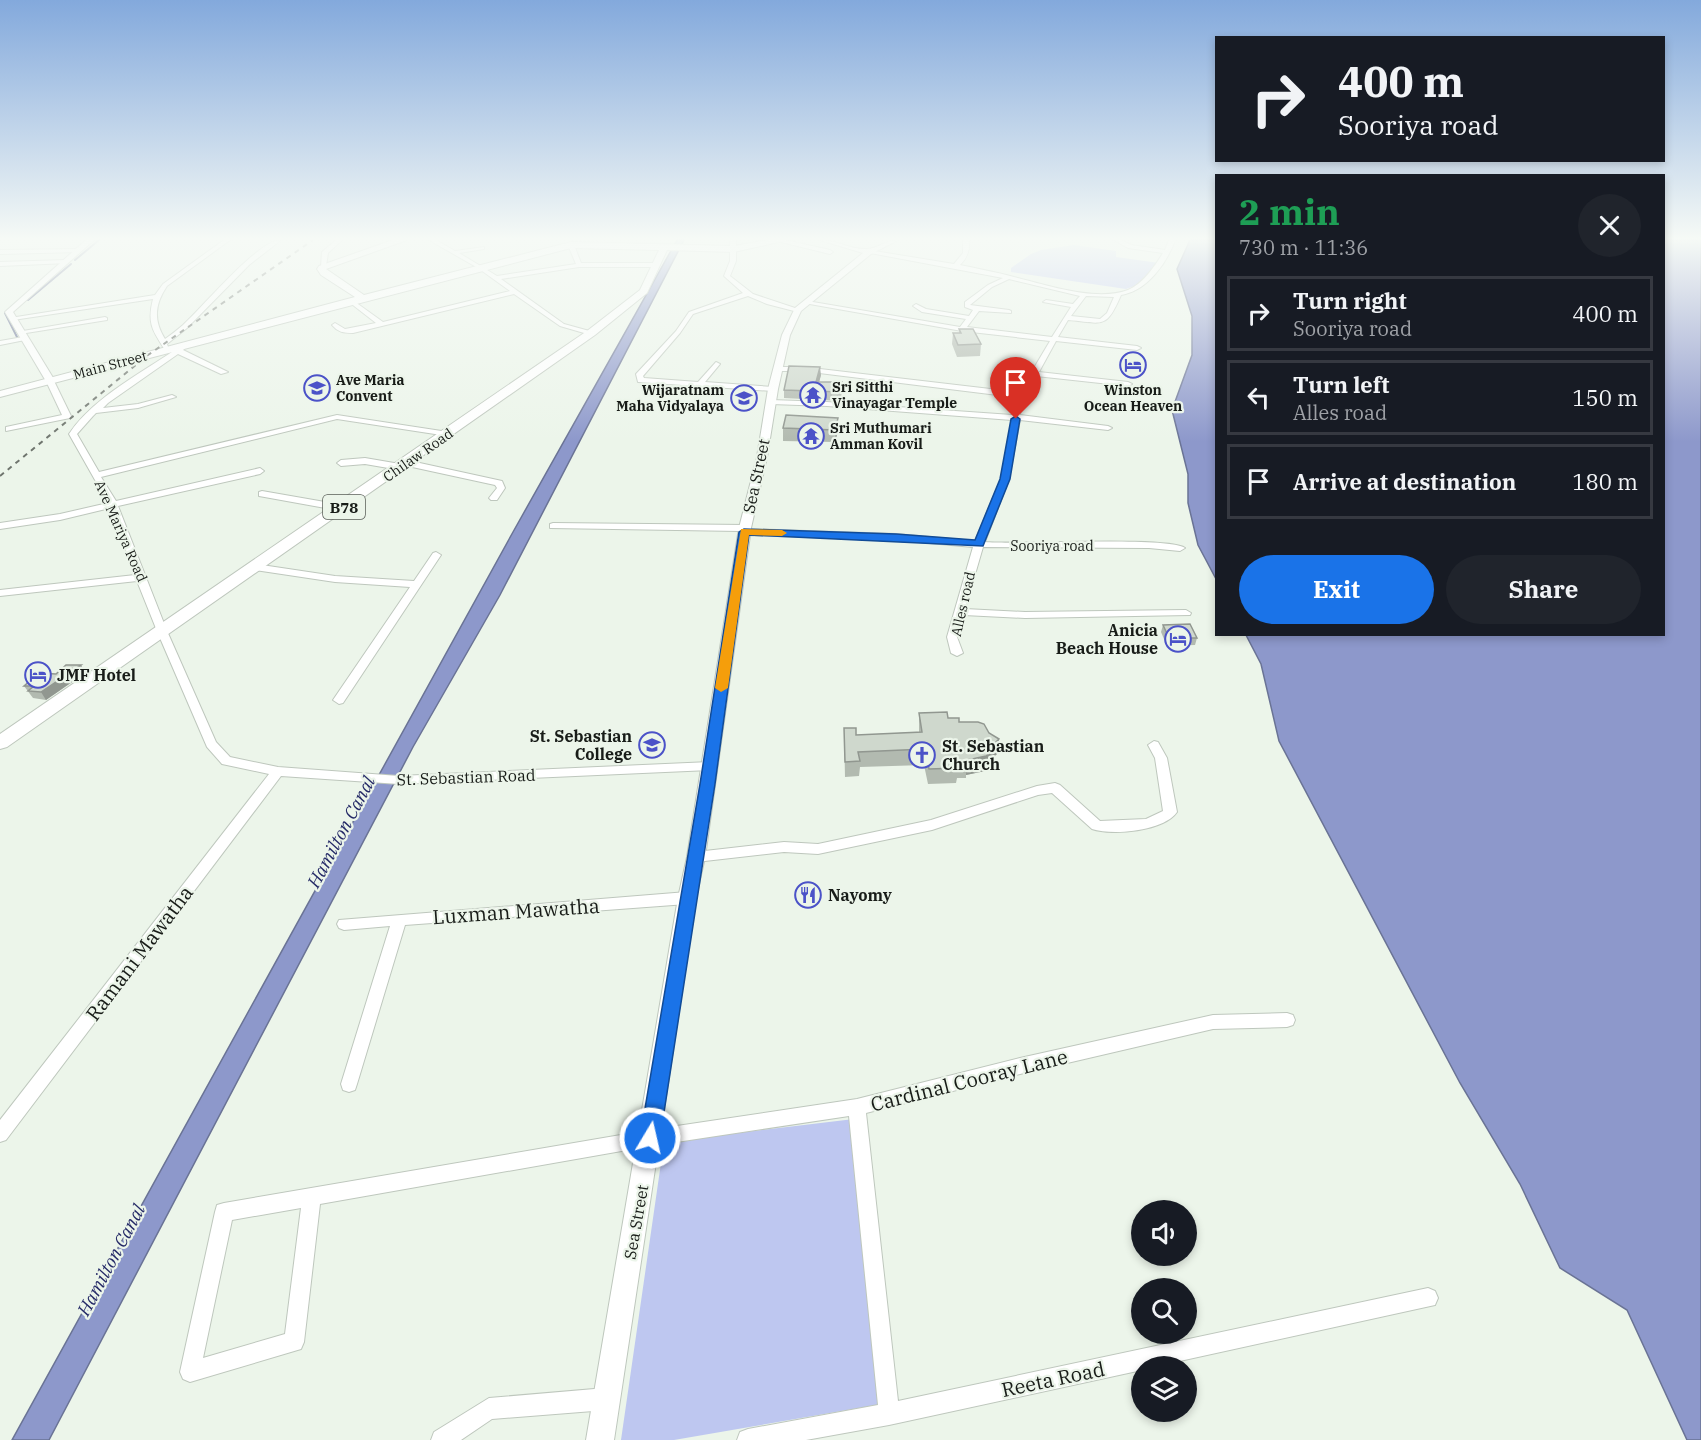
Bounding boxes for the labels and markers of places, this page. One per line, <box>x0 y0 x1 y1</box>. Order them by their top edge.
hotel icon: Winston Ocean Heaven <box>1118 350 1148 380</box>
pin <box>990 357 1041 419</box>
place label: Ave Maria Convent <box>336 371 404 405</box>
school or university icon: Ave Maria Convent <box>302 373 332 403</box>
place label: Sri Sitthi Vinayagar Temple <box>832 378 957 412</box>
temple icon: Sri Sitthi Vinayagar Temple <box>798 380 828 410</box>
place label: Wijaratnam Maha Vidyalaya <box>616 381 724 415</box>
place label: Winston Ocean Heaven <box>1084 381 1182 415</box>
school or university icon: Wijaratnam Maha Vidyalaya <box>729 383 759 413</box>
place label: Sri Muthumari Amman Kovil <box>830 419 932 453</box>
temple icon: Sri Muthumari Amman Kovil <box>796 421 826 451</box>
place label: Anicia Beach House <box>1056 620 1158 658</box>
hotel icon: Anicia Beach House <box>1163 624 1193 654</box>
hotel icon: JMF Hotel <box>23 660 53 690</box>
place label: JMF Hotel <box>57 665 136 685</box>
place label: St. Sebastian College <box>530 726 632 764</box>
school or university icon: St. Sebastian College <box>637 730 667 760</box>
place label: St. Sebastian Church <box>942 736 1045 774</box>
church icon: St. Sebastian Church <box>907 740 937 770</box>
restaurant icon: Nayomy <box>793 880 823 910</box>
place label: Nayomy <box>828 885 893 905</box>

